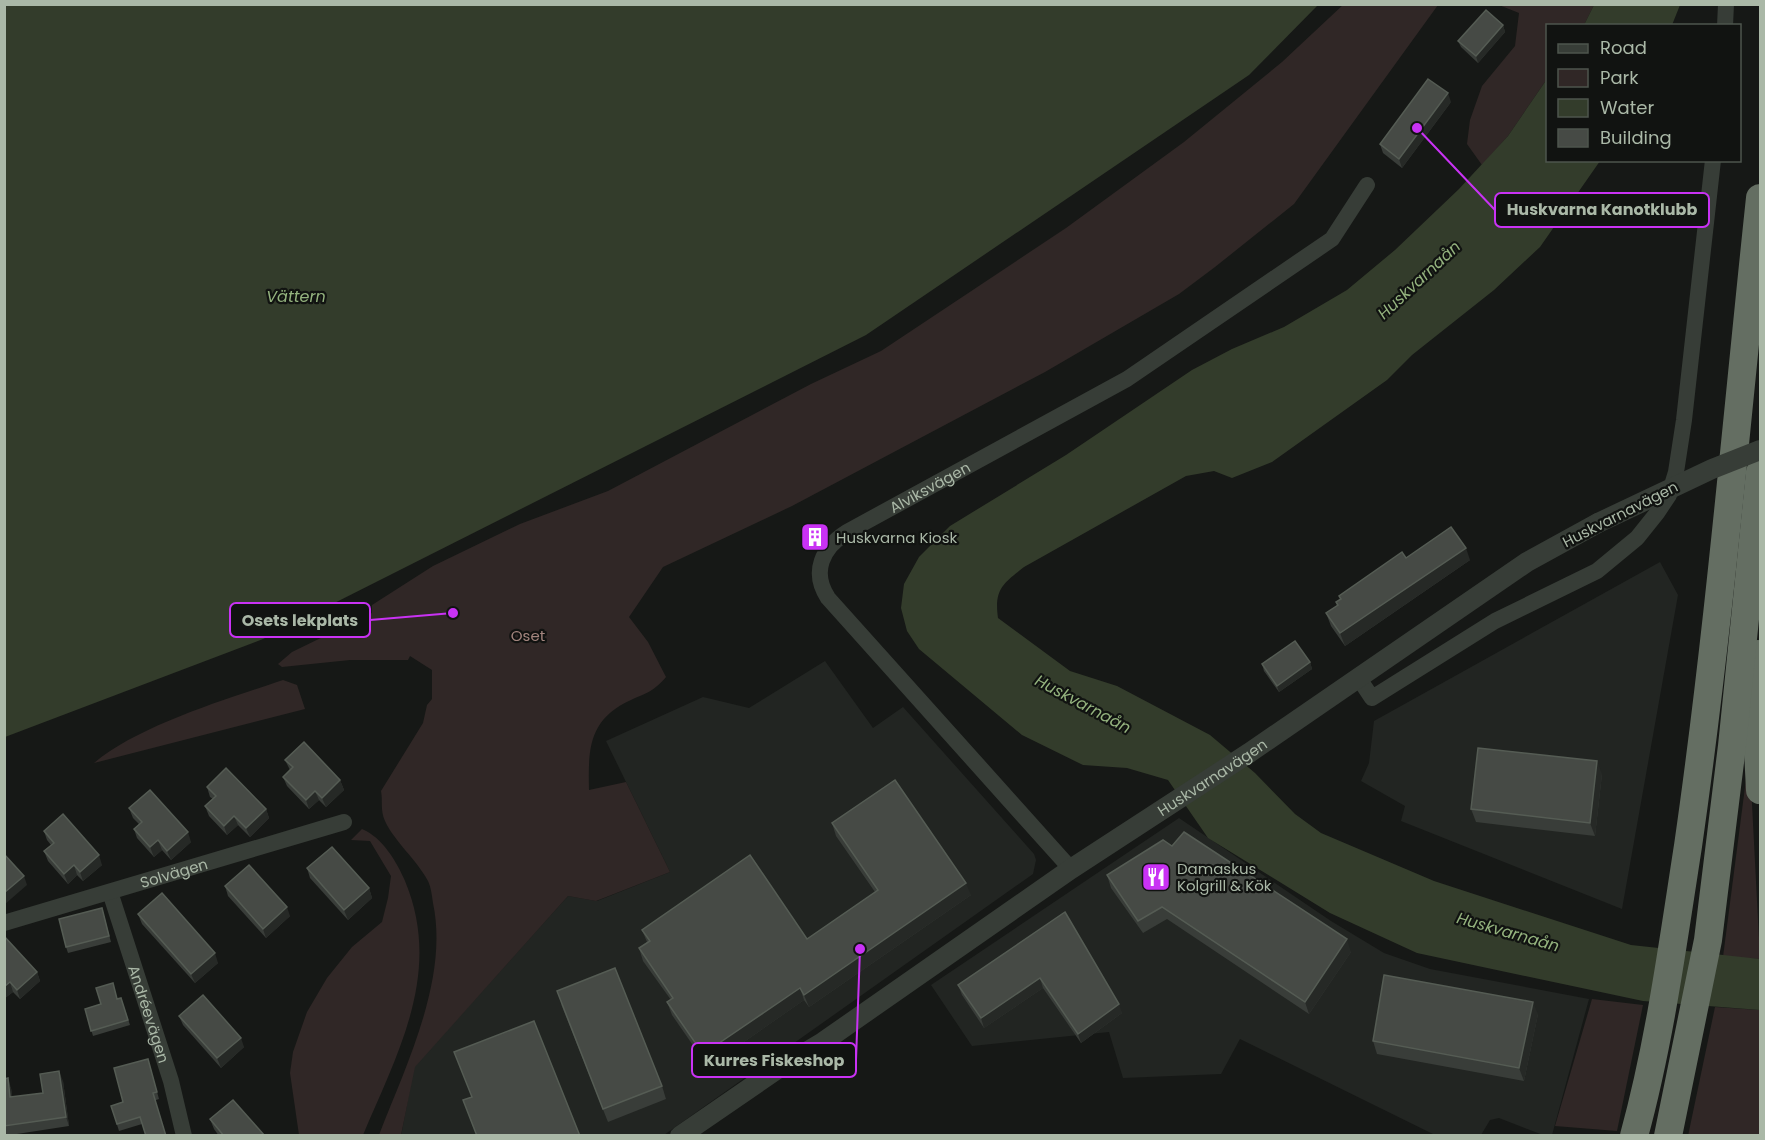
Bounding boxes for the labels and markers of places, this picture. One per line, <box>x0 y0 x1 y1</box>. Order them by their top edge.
callout: Huskvarna Kanotklubb <box>1495 193 1709 227</box>
building icon: Huskvarna Kiosk <box>799 521 831 553</box>
place label: Huskvarna Kiosk <box>836 527 958 548</box>
callout: Osets lekplats <box>230 603 370 637</box>
place label: Damaskus Kolgrill & Kök <box>1177 858 1272 896</box>
restaurant icon: Damaskus Kolgrill & Kök <box>1140 861 1172 893</box>
callout: Kurres Fiskeshop <box>692 1043 856 1077</box>

